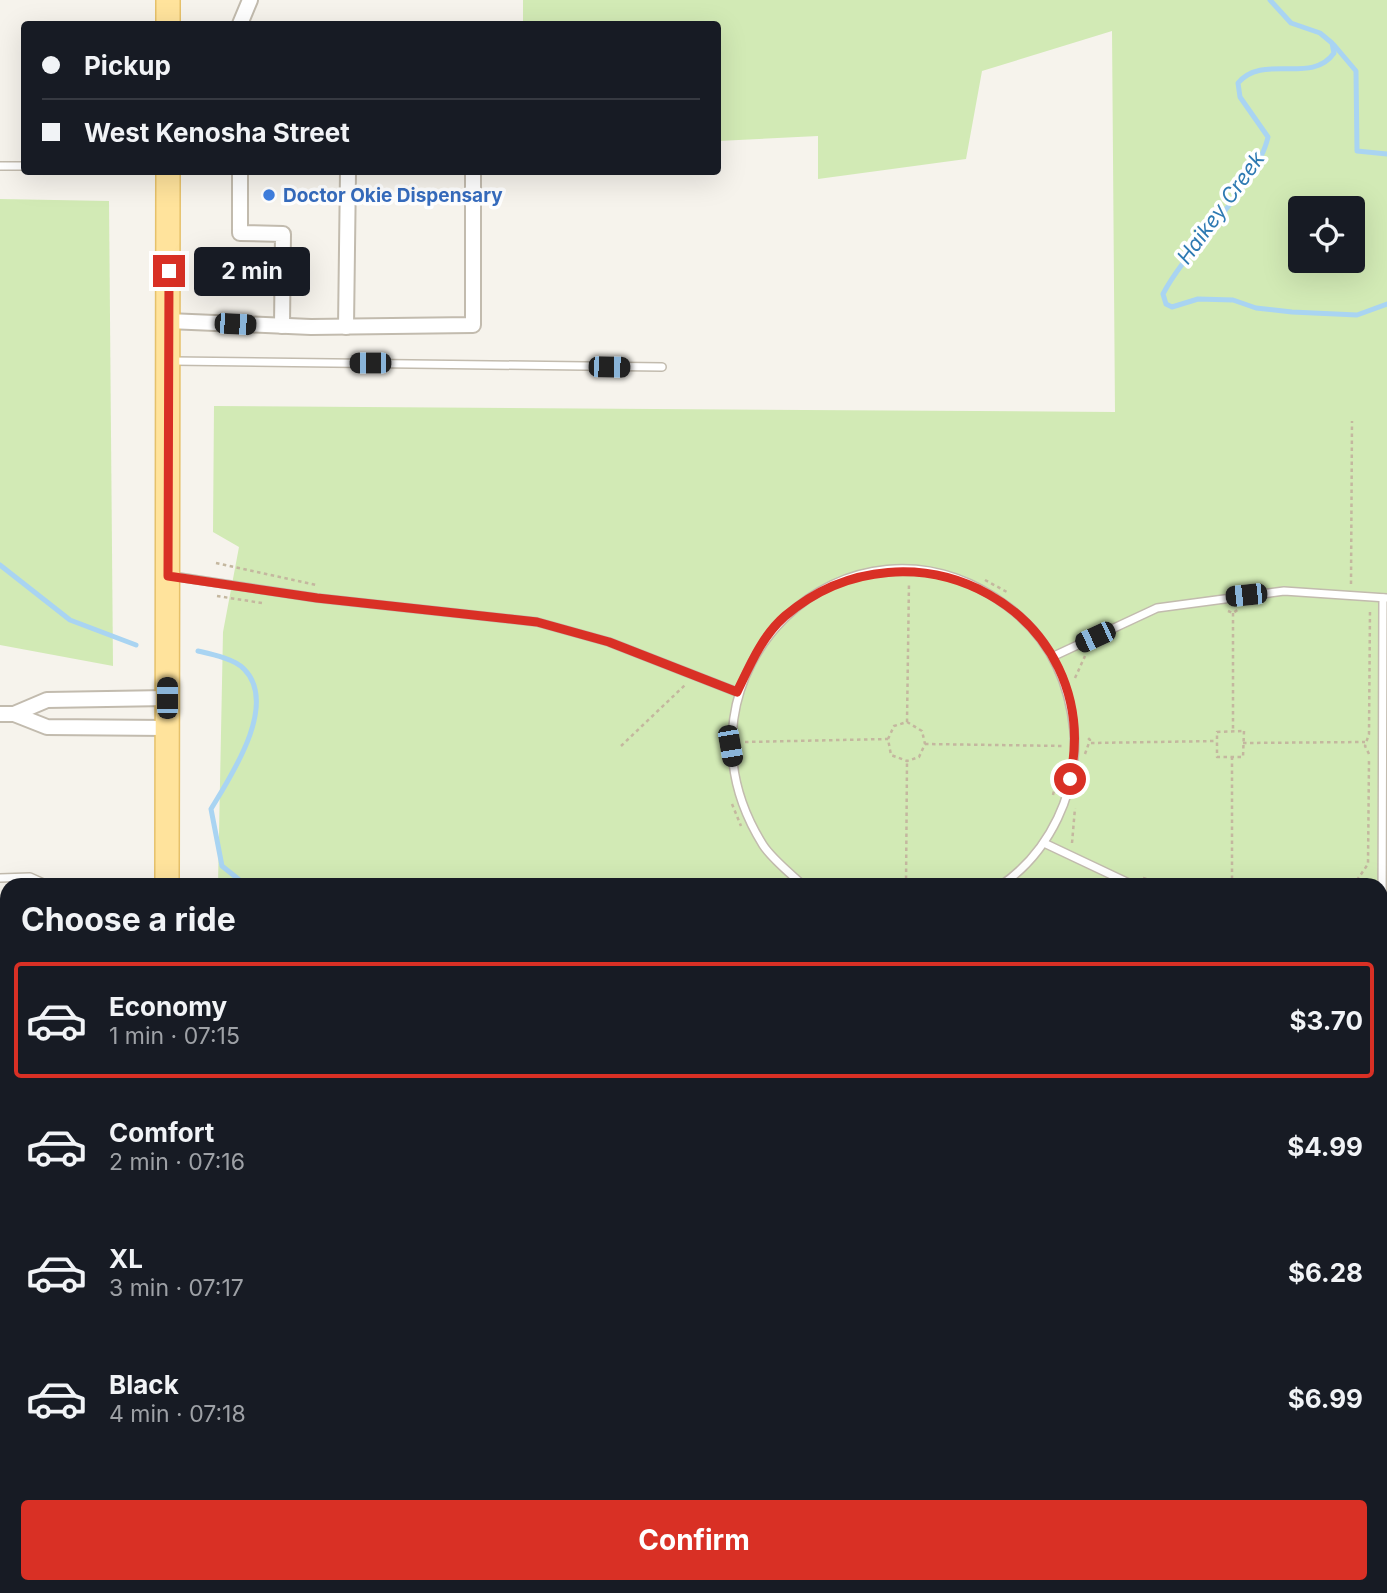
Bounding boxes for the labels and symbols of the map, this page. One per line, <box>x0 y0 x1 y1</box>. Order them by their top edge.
water label: Haikey Creek <box>1171 146 1270 269</box>
place label: Doctor Okie Dispensary <box>283 184 503 207</box>
marker: Doctor Okie Dispensary <box>261 187 277 203</box>
callout: 2 min <box>194 246 309 296</box>
route end <box>153 255 185 287</box>
car <box>214 312 257 336</box>
car <box>350 353 392 374</box>
car <box>588 356 631 378</box>
car <box>1225 582 1268 608</box>
car <box>1072 619 1119 655</box>
car <box>157 677 178 719</box>
car <box>717 723 744 769</box>
route start <box>1054 763 1086 795</box>

